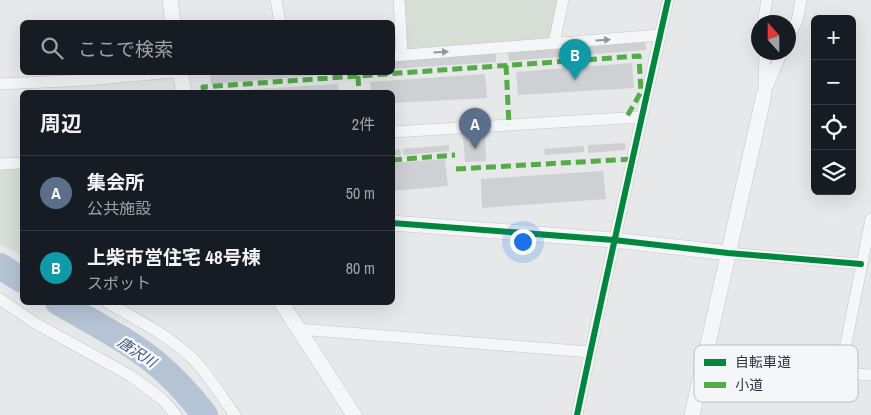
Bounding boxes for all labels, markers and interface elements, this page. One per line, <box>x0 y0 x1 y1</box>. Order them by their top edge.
north arrow <box>751 15 796 60</box>
map controls <box>811 15 856 195</box>
button: + <box>811 15 856 60</box>
search box <box>20 20 395 75</box>
icon: search <box>38 34 66 62</box>
one-way arrow <box>595 35 611 43</box>
text: ここで検索 <box>78 36 173 62</box>
pin: B <box>559 39 591 80</box>
one-way arrow <box>433 48 449 56</box>
button: − <box>811 60 856 105</box>
button: locate <box>811 105 856 150</box>
pin: A <box>459 108 491 149</box>
text: 周辺 <box>40 109 82 138</box>
text: 2件 <box>352 113 375 135</box>
button: layers <box>811 150 856 195</box>
text: 集会所 <box>87 169 144 195</box>
text: A <box>51 182 61 204</box>
text: 50 m <box>346 182 375 204</box>
text: 公共施設 <box>87 197 151 219</box>
your location <box>510 229 536 255</box>
text: 上柴市営住宅 48号棟 <box>87 244 261 270</box>
text: B <box>51 257 61 279</box>
text: 80 m <box>346 257 375 279</box>
text: スポット <box>87 272 151 294</box>
water label: 唐沢川 <box>114 333 161 372</box>
legend <box>694 345 858 402</box>
text: 自転車道 <box>735 353 791 371</box>
text: 小道 <box>735 376 763 394</box>

